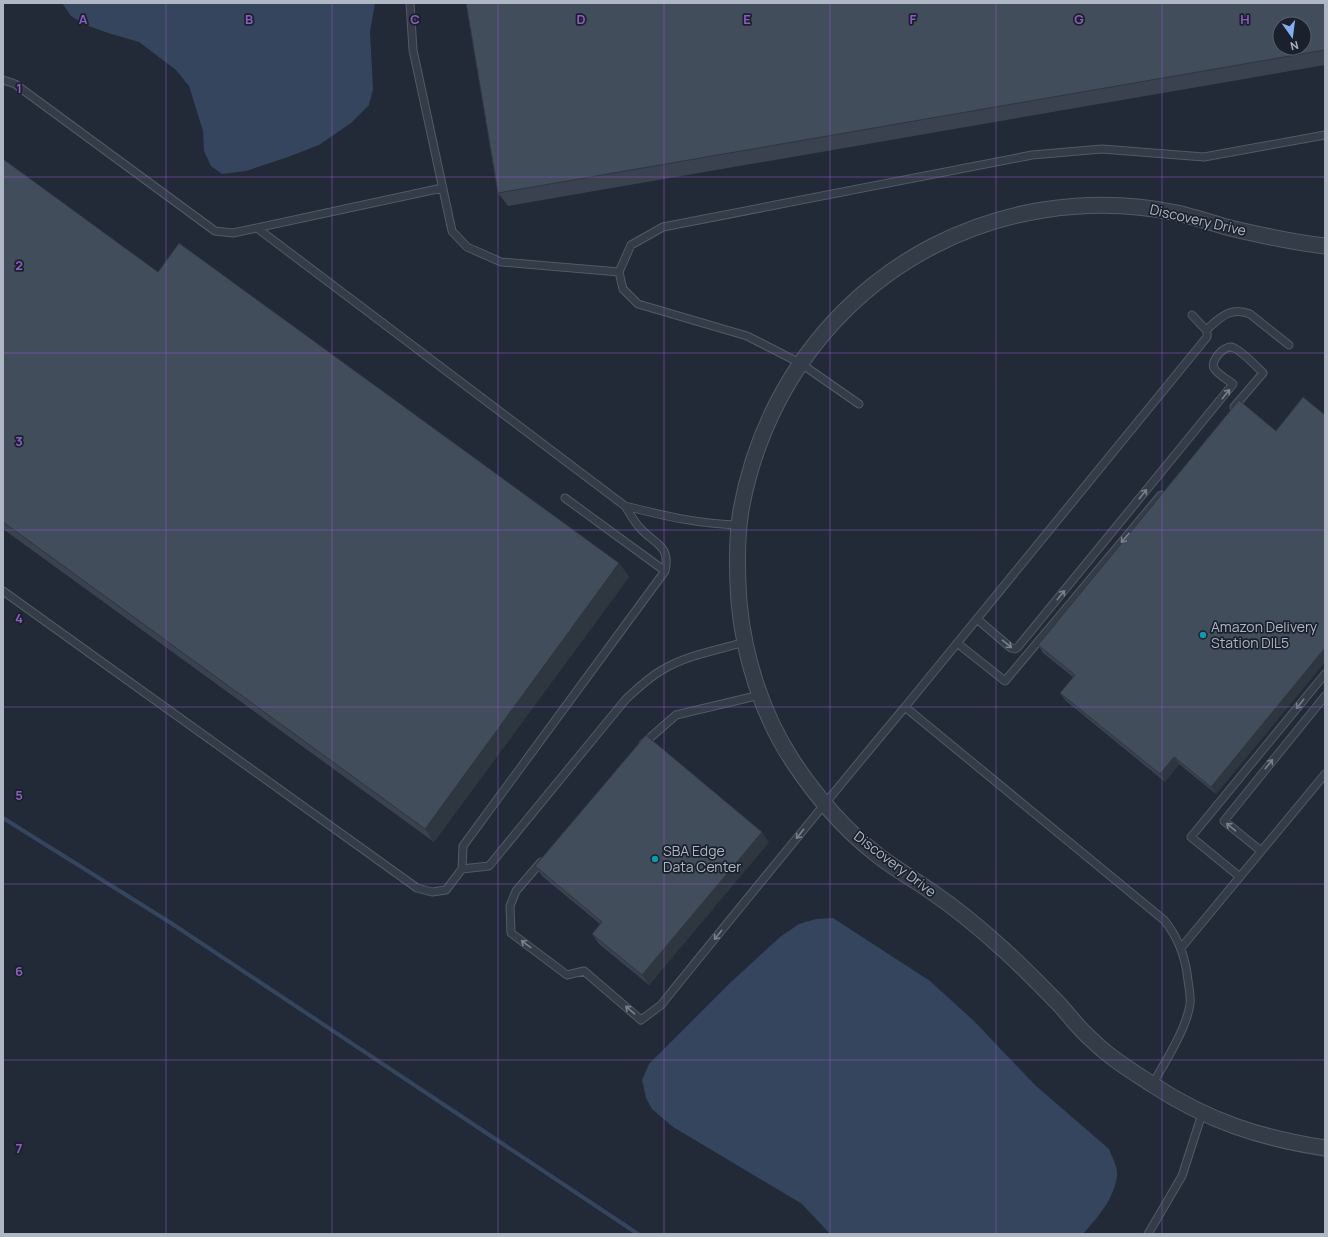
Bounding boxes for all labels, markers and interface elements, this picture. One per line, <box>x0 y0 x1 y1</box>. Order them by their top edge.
text: A <box>79 10 88 28</box>
text: B <box>245 10 253 28</box>
text: C <box>410 10 420 28</box>
text: D <box>576 10 586 28</box>
text: E <box>743 10 751 28</box>
text: F <box>910 10 917 28</box>
text: G <box>1074 10 1084 28</box>
text: H <box>1240 10 1250 28</box>
north arrow <box>1272 16 1312 56</box>
text: N <box>1289 38 1300 54</box>
text: 1 <box>16 79 22 97</box>
street label: Discovery Drive <box>1148 199 1248 240</box>
text: 2 <box>15 256 23 274</box>
one-way arrow <box>1221 388 1230 399</box>
text: 3 <box>15 432 23 450</box>
one-way arrow <box>1139 489 1148 500</box>
one-way arrow <box>1121 532 1130 543</box>
one-way arrow <box>1056 589 1065 600</box>
text: 4 <box>15 609 23 627</box>
place label: Amazon Delivery Station DIL5 <box>1211 617 1318 652</box>
marker: Amazon Delivery Station DIL5 <box>1198 630 1208 640</box>
one-way arrow <box>1001 640 1012 648</box>
one-way arrow <box>1296 698 1305 709</box>
one-way arrow <box>1265 759 1274 770</box>
text: 5 <box>15 786 23 804</box>
one-way arrow <box>1226 822 1237 831</box>
street label: Discovery Drive <box>850 826 940 901</box>
one-way arrow <box>796 828 805 839</box>
place label: SBA Edge Data Center <box>663 841 741 876</box>
marker: SBA Edge Data Center <box>650 854 660 864</box>
one-way arrow <box>714 929 723 940</box>
one-way arrow <box>520 940 531 948</box>
text: 6 <box>15 962 23 980</box>
one-way arrow <box>625 1006 635 1015</box>
text: 7 <box>16 1139 23 1157</box>

